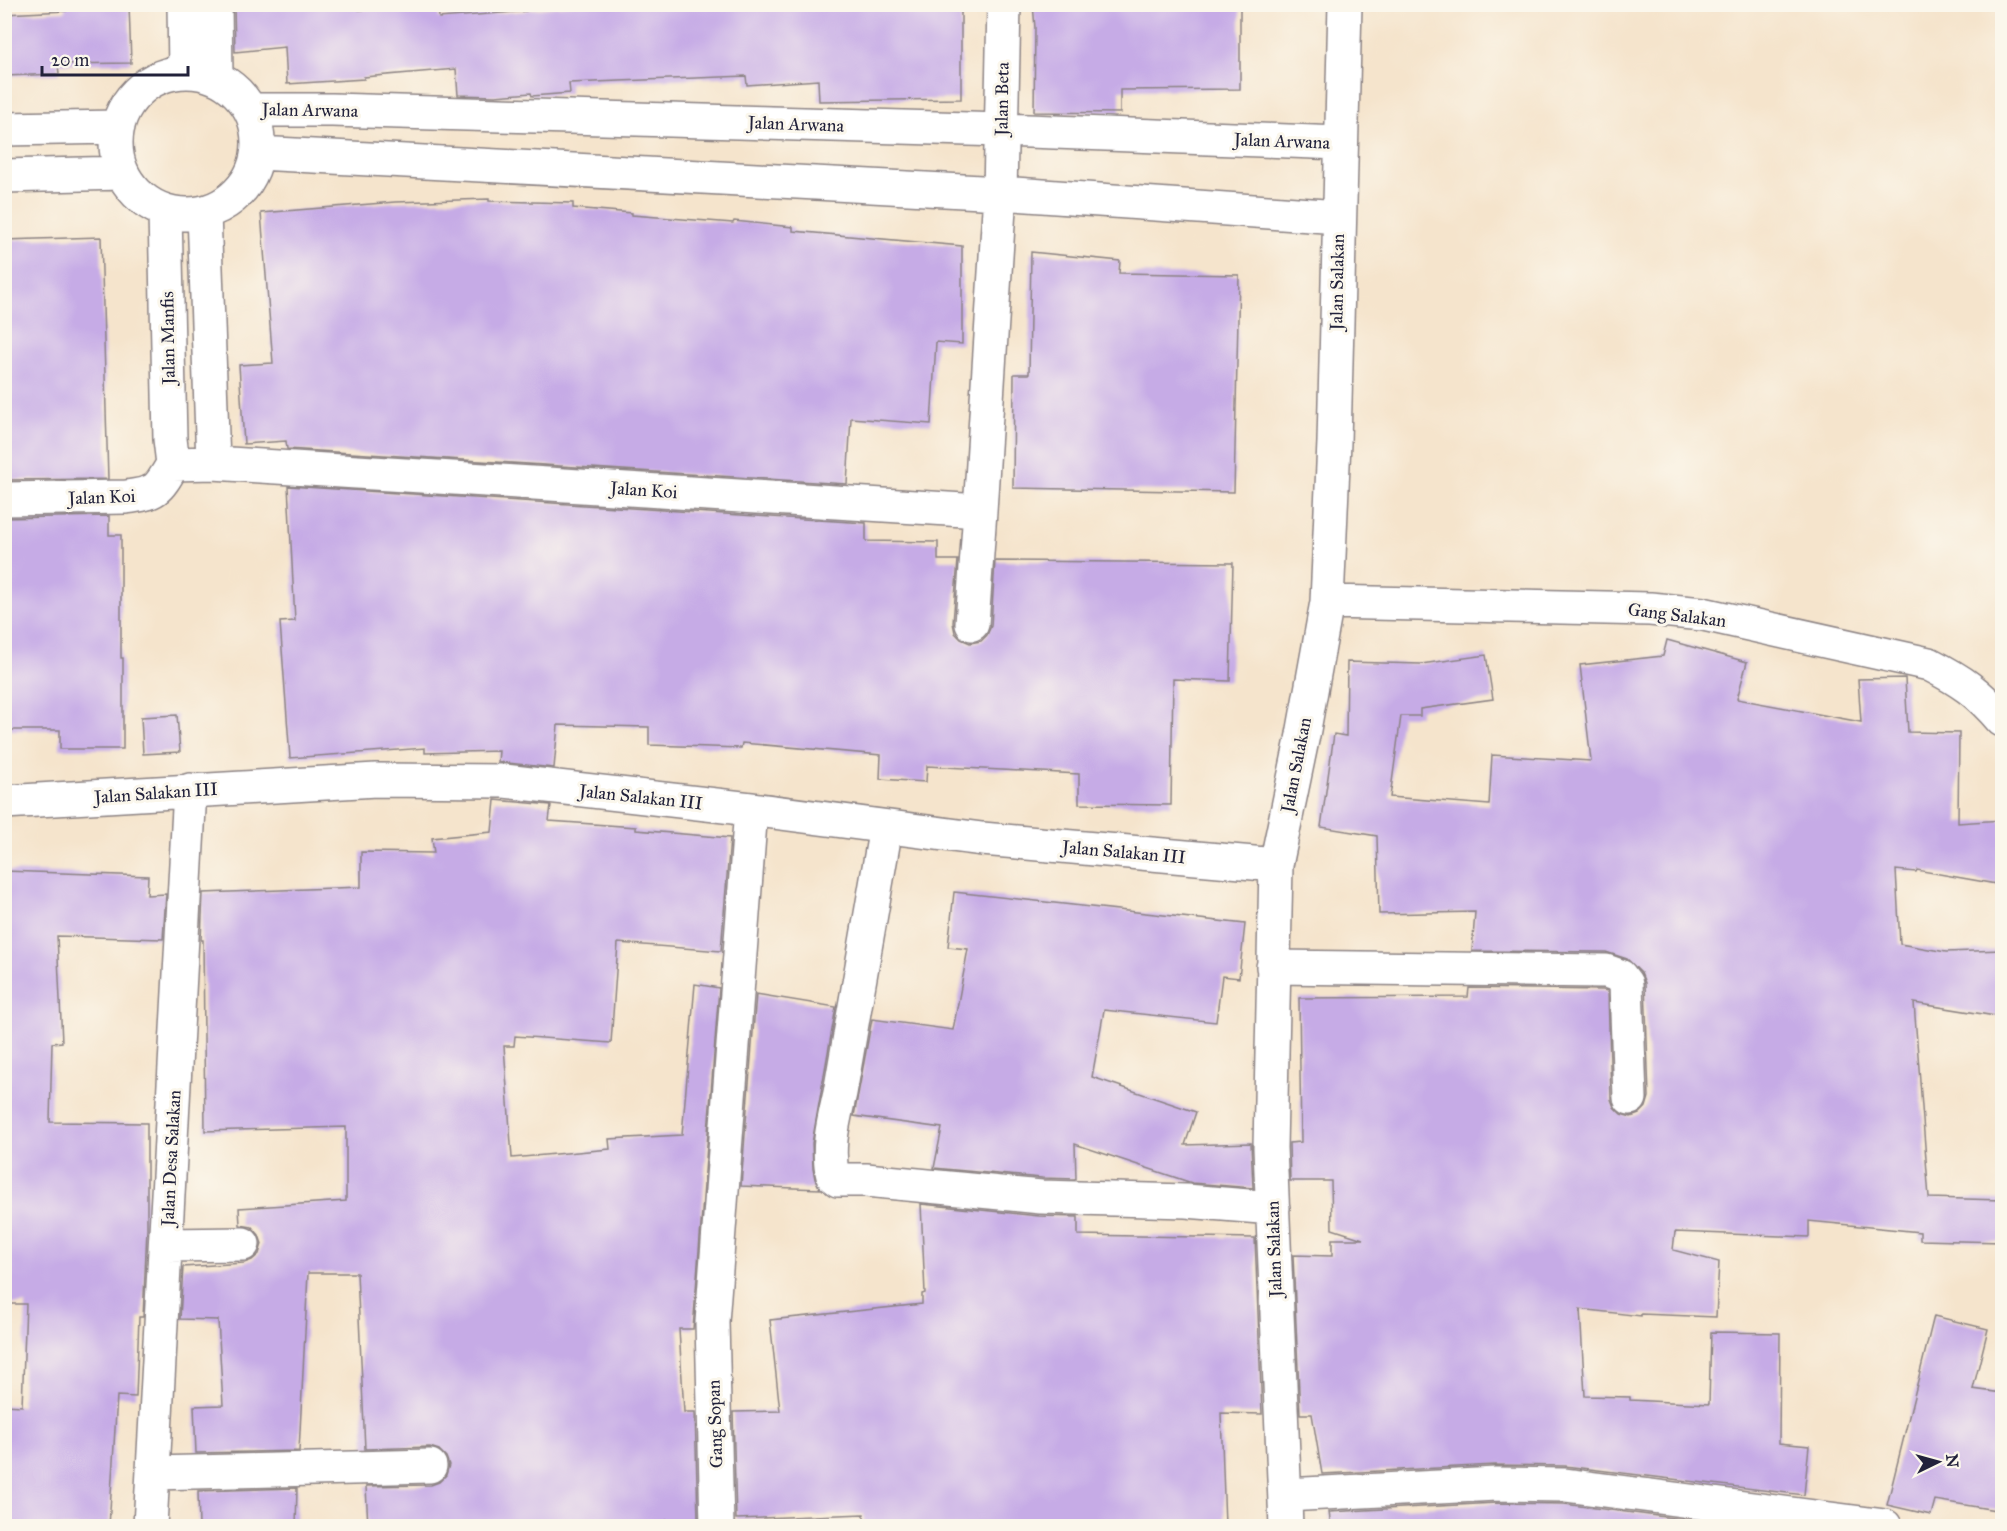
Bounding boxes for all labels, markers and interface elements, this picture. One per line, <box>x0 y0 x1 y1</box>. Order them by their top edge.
scale bar <box>42 39 188 77</box>
text: 20 m <box>51 49 89 71</box>
street label: Jalan Beta <box>990 61 1015 138</box>
street label: Jalan Arwana <box>260 98 359 123</box>
street label: Jalan Arwana <box>746 111 845 138</box>
street label: Jalan Arwana <box>1232 128 1331 155</box>
street label: Jalan Salakan <box>1325 233 1350 333</box>
street label: Jalan Manfis <box>156 291 181 387</box>
street label: Jalan Koi <box>608 477 678 504</box>
street label: Jalan Koi <box>66 485 136 510</box>
street label: Gang Salakan <box>1626 598 1728 633</box>
street label: Jalan Salakan <box>1276 715 1317 817</box>
street label: Jalan Salakan III <box>92 778 219 809</box>
street label: Jalan Salakan III <box>576 779 704 815</box>
street label: Jalan Salakan III <box>1059 835 1187 869</box>
street label: Jalan Desa Salakan <box>156 1089 187 1229</box>
street label: Jalan Salakan <box>1261 1200 1288 1300</box>
street label: Gang Sopan <box>702 1379 729 1469</box>
north arrow <box>1908 1432 1968 1492</box>
text: N <box>1942 1453 1963 1469</box>

